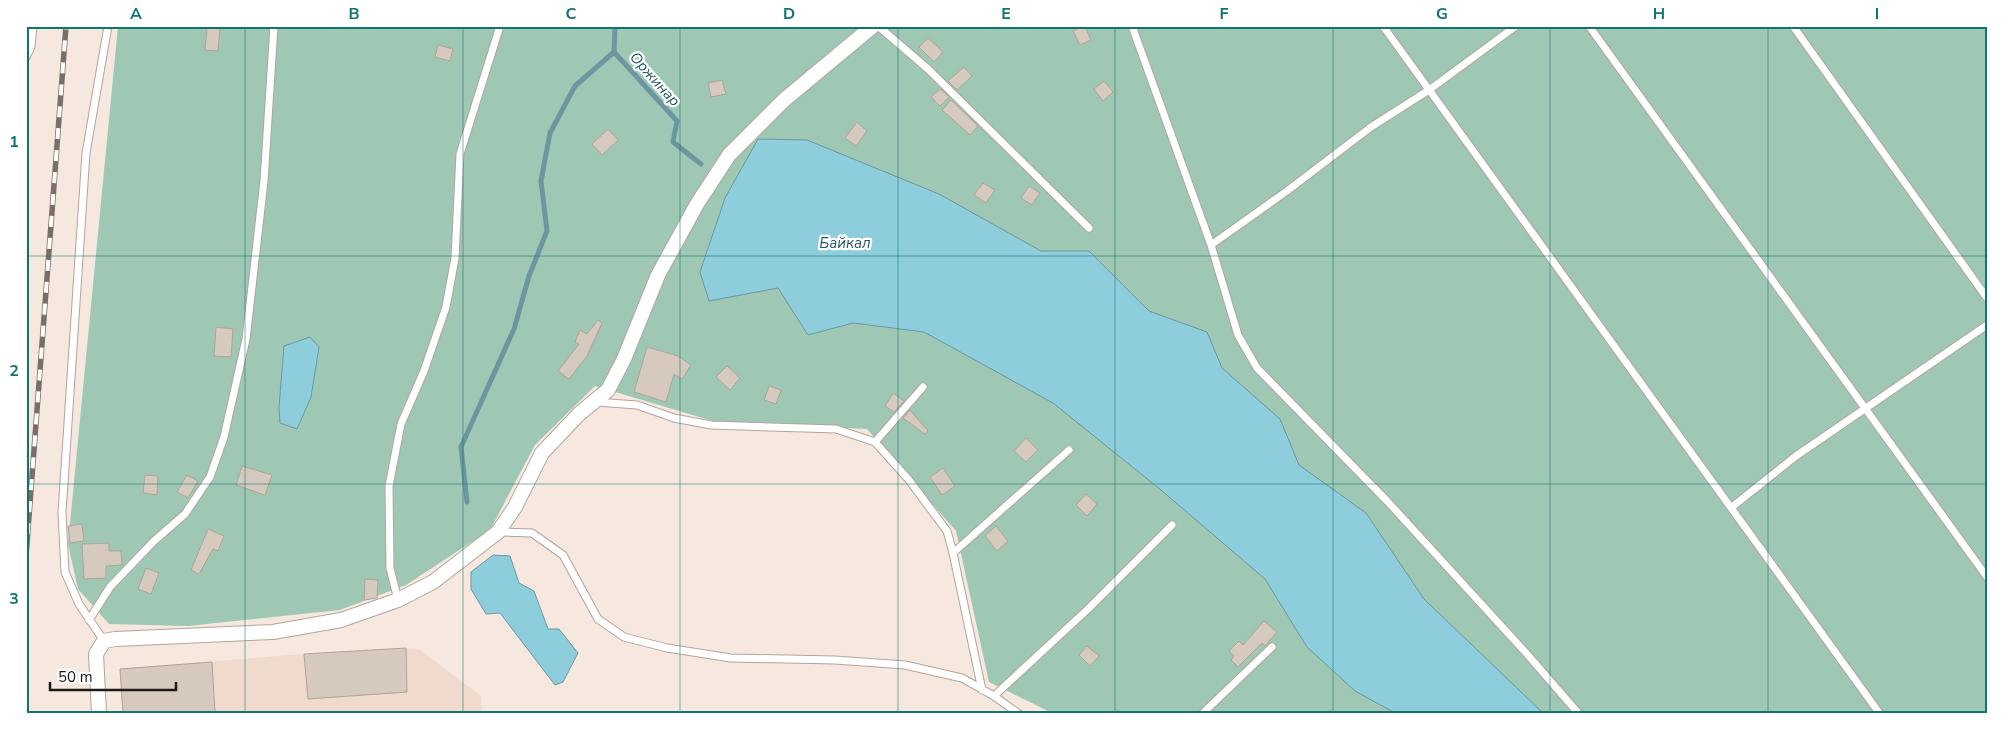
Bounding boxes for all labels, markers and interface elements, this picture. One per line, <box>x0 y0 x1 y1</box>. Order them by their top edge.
text: A <box>130 3 142 25</box>
text: B <box>348 3 360 25</box>
text: C <box>566 3 577 25</box>
text: D <box>783 3 795 25</box>
text: E <box>1001 3 1011 25</box>
text: F <box>1220 3 1229 25</box>
text: G <box>1436 3 1448 25</box>
text: H <box>1653 3 1665 25</box>
text: I <box>1875 3 1879 25</box>
water label: Оржинар <box>625 48 685 111</box>
text: 1 <box>9 131 19 153</box>
water label: Байкал <box>819 233 871 253</box>
text: 2 <box>9 360 19 382</box>
text: 3 <box>9 588 19 610</box>
scale bar <box>50 660 176 692</box>
text: 50 m <box>58 667 93 687</box>

